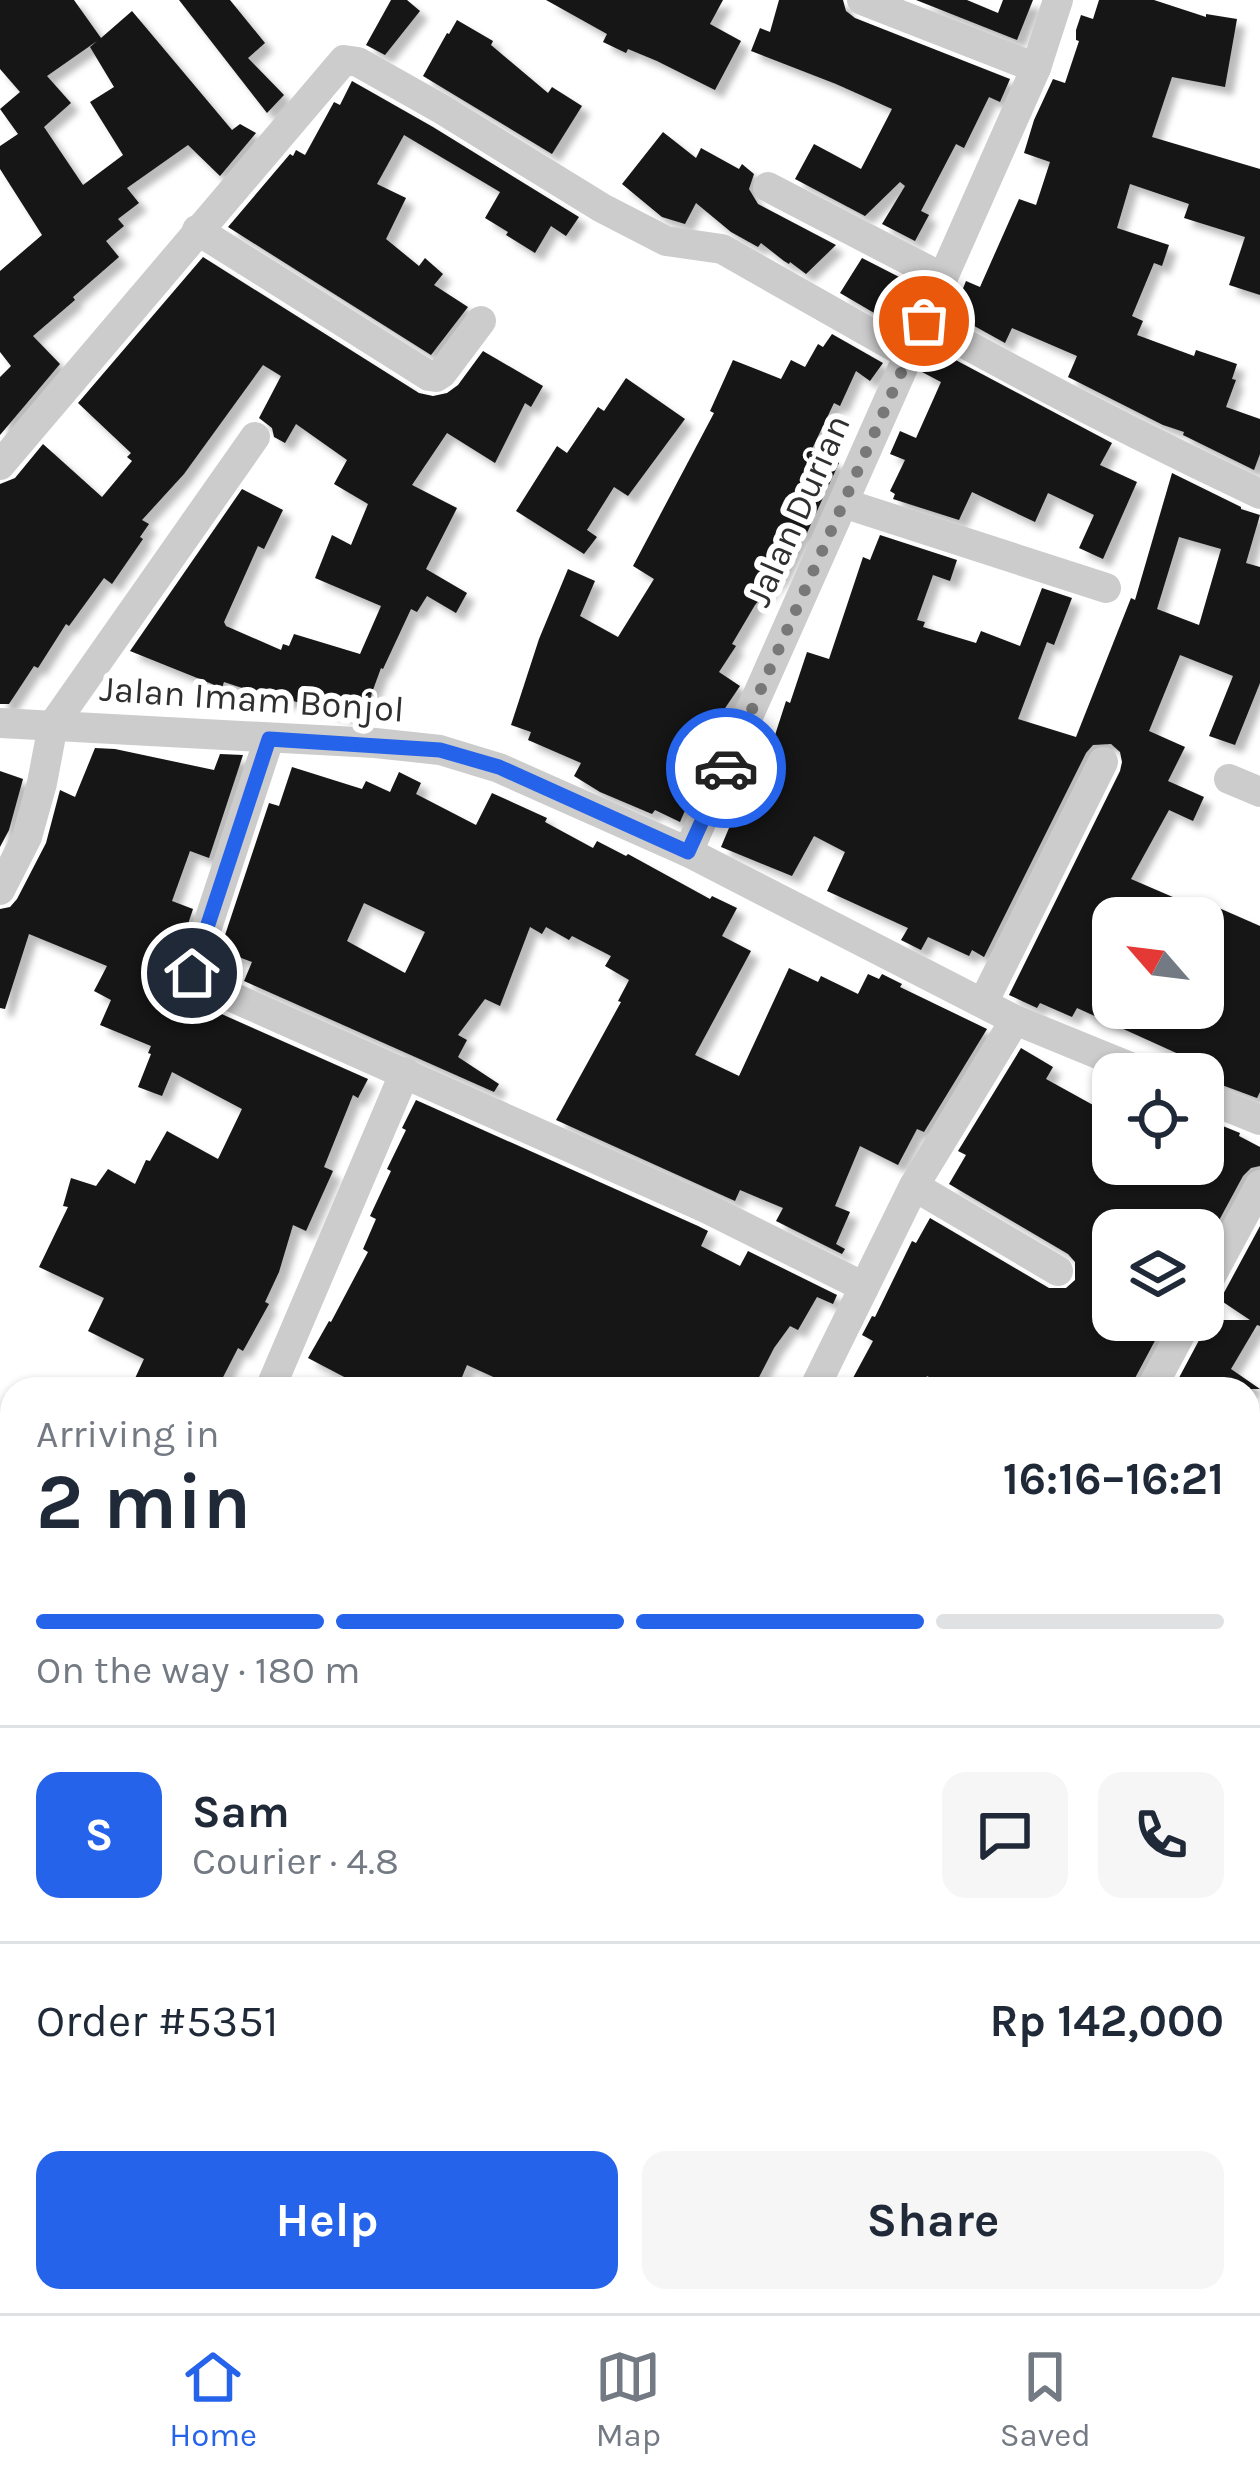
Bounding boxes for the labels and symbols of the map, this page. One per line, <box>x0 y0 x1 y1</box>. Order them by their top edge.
pin <box>873 270 975 372</box>
street label: Jalan Durian <box>737 408 859 613</box>
street label: Jalan Imam Bonjol <box>98 667 406 731</box>
courier <box>666 708 786 828</box>
north arrow <box>1092 897 1224 1029</box>
pin <box>141 922 243 1024</box>

